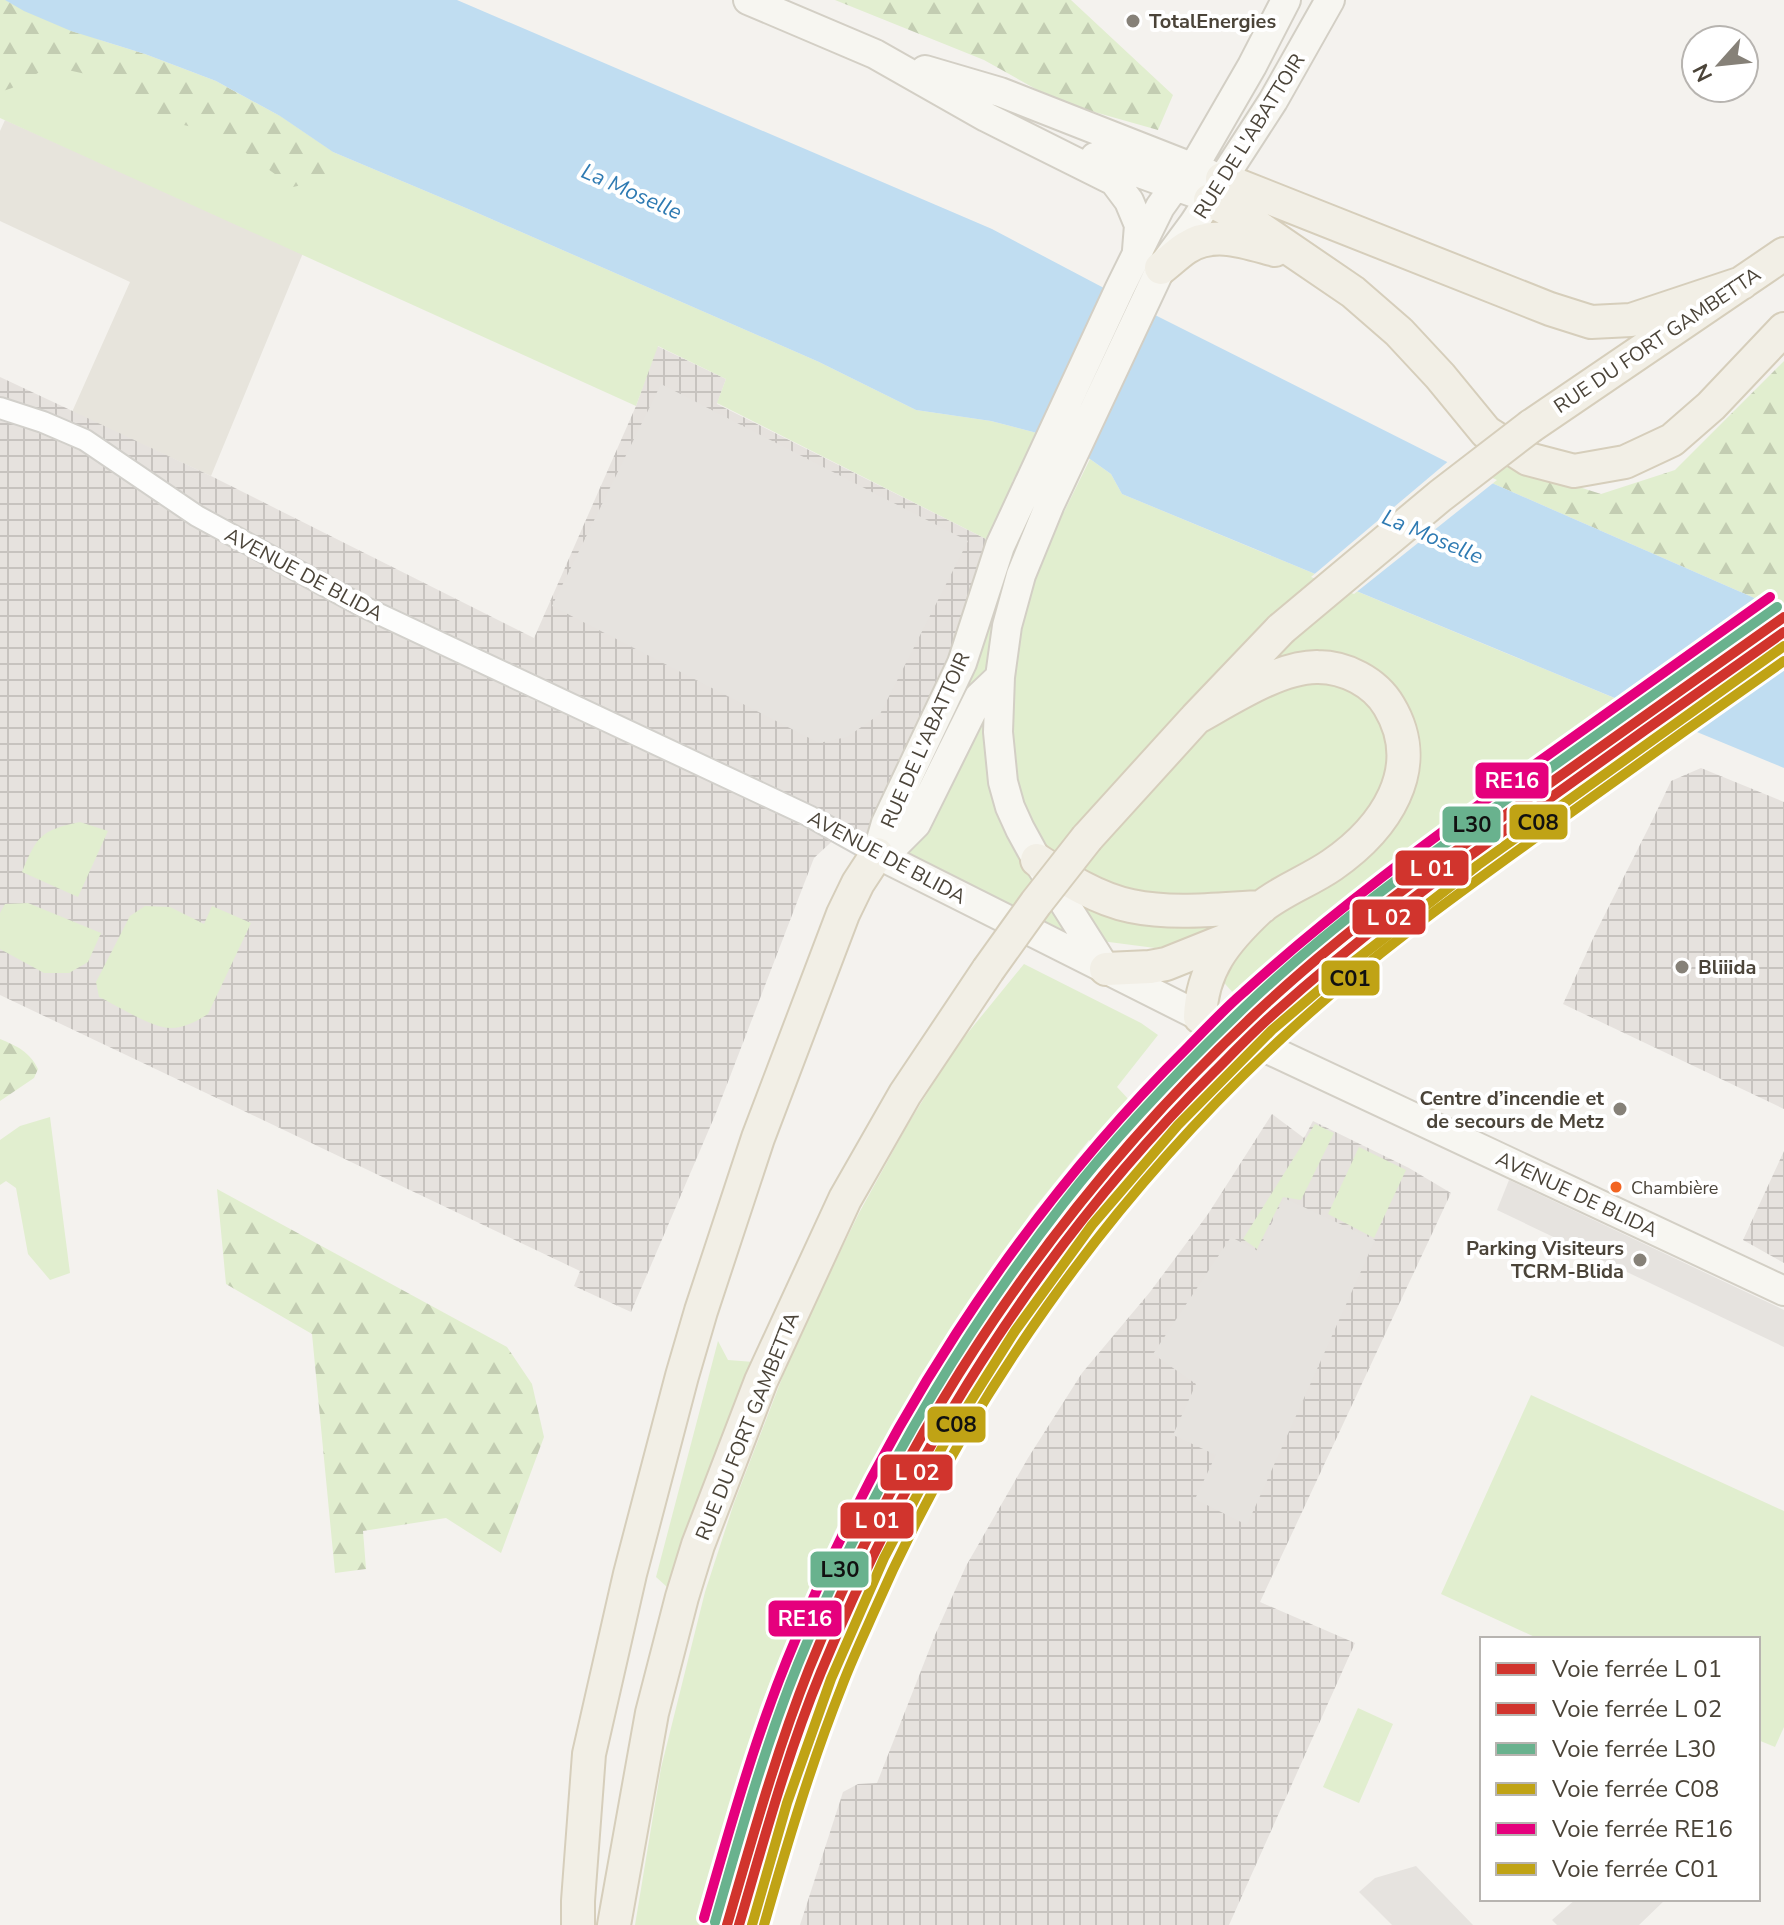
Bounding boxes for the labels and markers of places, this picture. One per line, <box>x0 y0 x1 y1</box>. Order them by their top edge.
place label: TotalEnergies <box>1149 8 1276 35</box>
marker: TotalEnergies <box>1124 12 1142 30</box>
place label: Bliiida <box>1698 954 1756 981</box>
marker: Bliiida <box>1673 958 1691 976</box>
place label: Centre d’incendie et de secours de Metz <box>1420 1085 1604 1135</box>
marker: Centre d’incendie et de secours de Metz <box>1611 1100 1629 1118</box>
place label: Chambière <box>1631 1176 1718 1200</box>
marker: Chambière <box>1608 1179 1624 1195</box>
place label: Parking Visiteurs TCRM-Blida <box>1466 1235 1624 1285</box>
marker: Parking Visiteurs TCRM-Blida <box>1631 1251 1649 1269</box>

